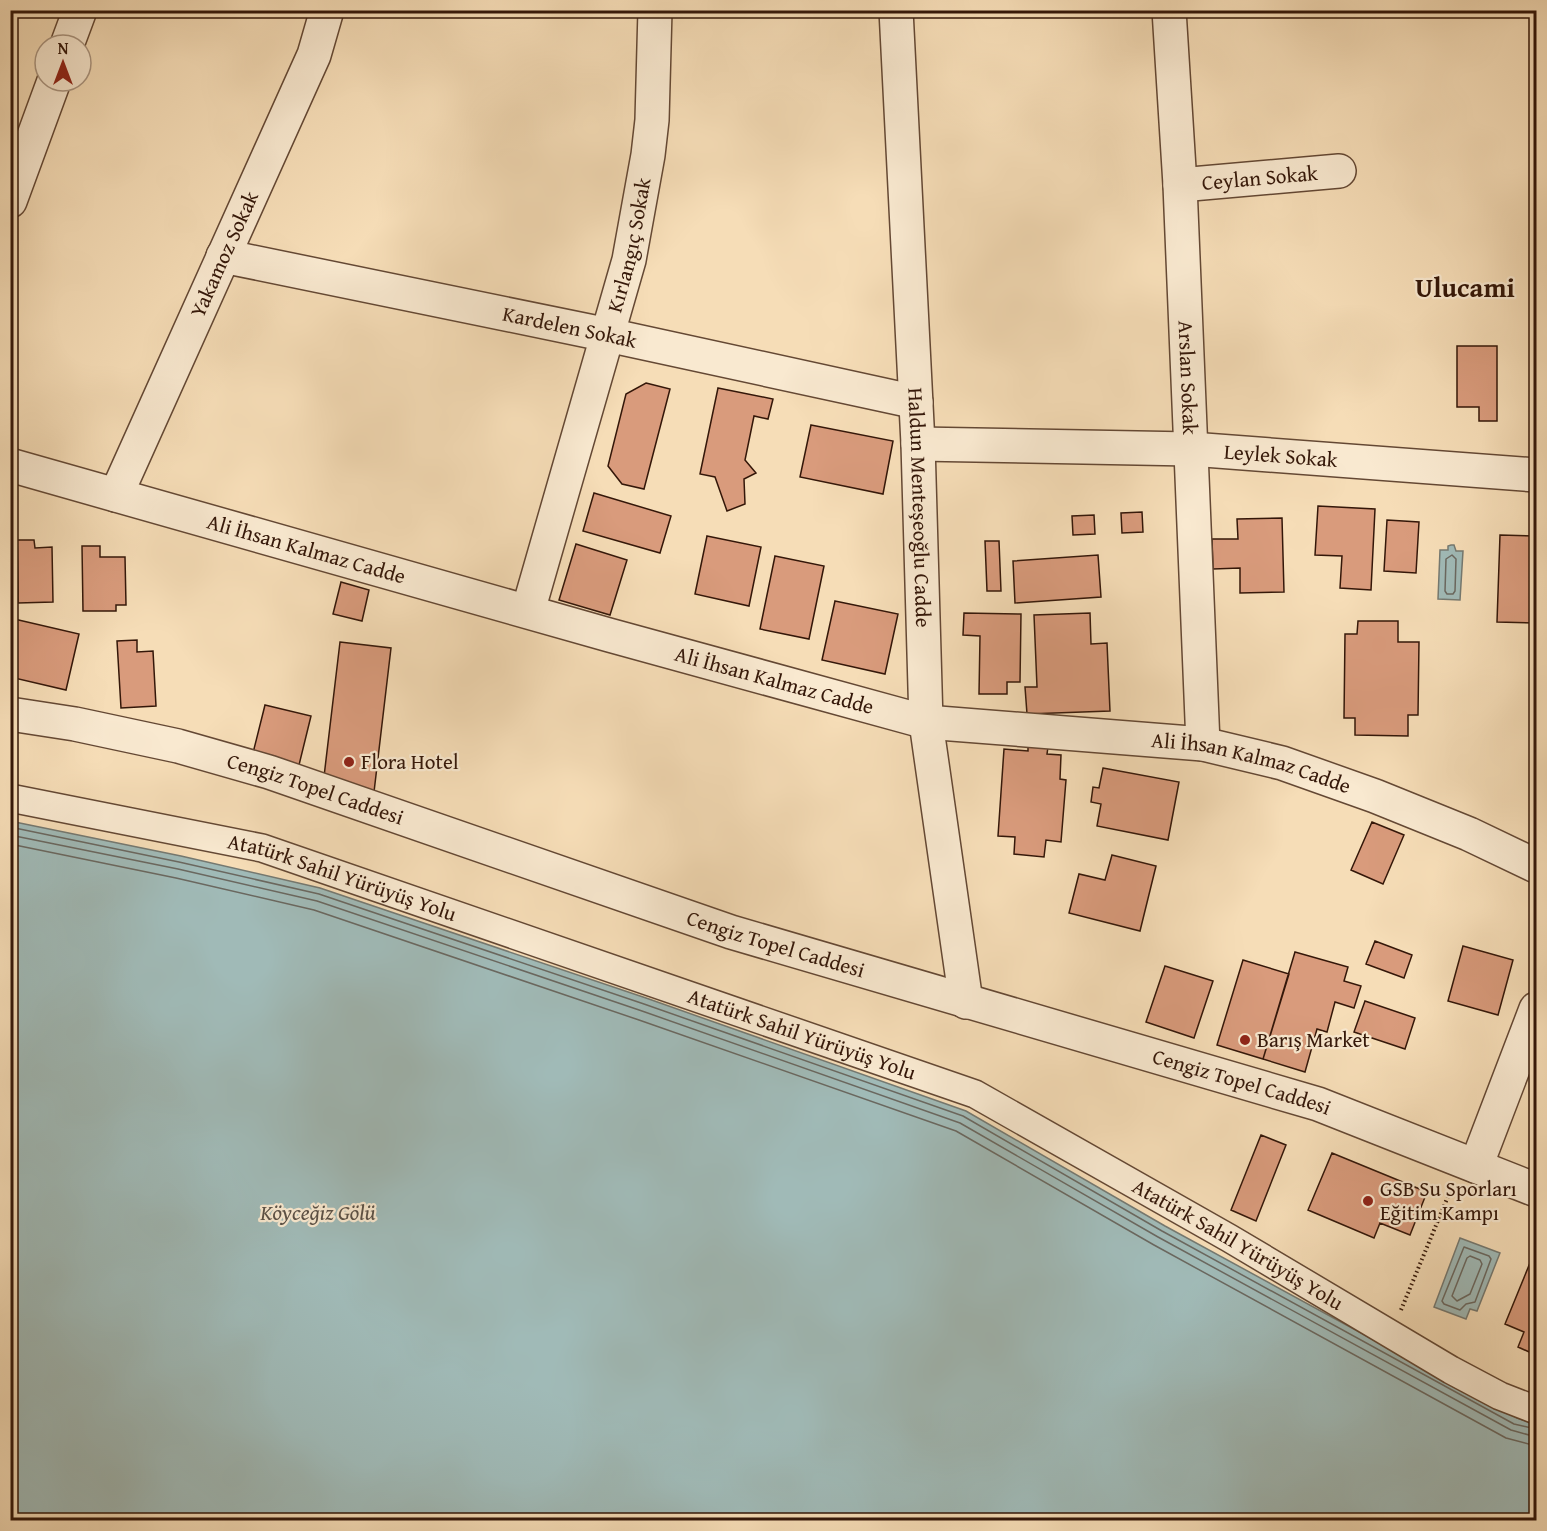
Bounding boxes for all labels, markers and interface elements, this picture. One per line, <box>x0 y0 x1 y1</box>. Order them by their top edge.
north arrow <box>33 33 93 93</box>
text: N <box>58 36 69 60</box>
street label: Ceylan Sokak <box>1200 157 1319 198</box>
street label: Kırlangıç Sokak <box>599 175 659 316</box>
street label: Yakamoz Sokak <box>182 185 266 322</box>
district label: Ulucami <box>1415 267 1515 307</box>
street label: Kardelen Sokak <box>500 298 640 356</box>
street label: Arslan Sokak <box>1171 320 1206 436</box>
street label: Haldun Menteşeoğlu Cadde <box>900 387 939 628</box>
street label: Leylek Sokak <box>1223 436 1339 475</box>
street label: Ali İhsan Kalmaz Cadde <box>204 506 409 592</box>
street label: Ali İhsan Kalmaz Cadde <box>671 638 877 722</box>
street label: Ali İhsan Kalmaz Cadde <box>1150 724 1355 801</box>
street label: Cengiz Topel Caddesi <box>224 745 408 833</box>
place label: Flora Hotel <box>361 746 459 777</box>
marker: Flora Hotel <box>342 755 356 769</box>
street label: Atatürk Sahil Yürüyüş Yolu <box>225 826 461 929</box>
street label: Cengiz Topel Caddesi <box>683 902 869 985</box>
street label: Atatürk Sahil Yürüyüş Yolu <box>684 980 921 1088</box>
place label: Barış Market <box>1257 1024 1370 1055</box>
marker: Barış Market <box>1238 1033 1252 1047</box>
street label: Cengiz Topel Caddesi <box>1149 1040 1336 1123</box>
street label: Atatürk Sahil Yürüyüş Yolu <box>1127 1170 1350 1318</box>
place label: GSB Su Sporları Eğitim Kampı <box>1380 1173 1517 1228</box>
marker: GSB Su Sporları Eğitim Kampı <box>1361 1194 1375 1208</box>
water label: Köyceğiz Gölü <box>259 1196 376 1228</box>

